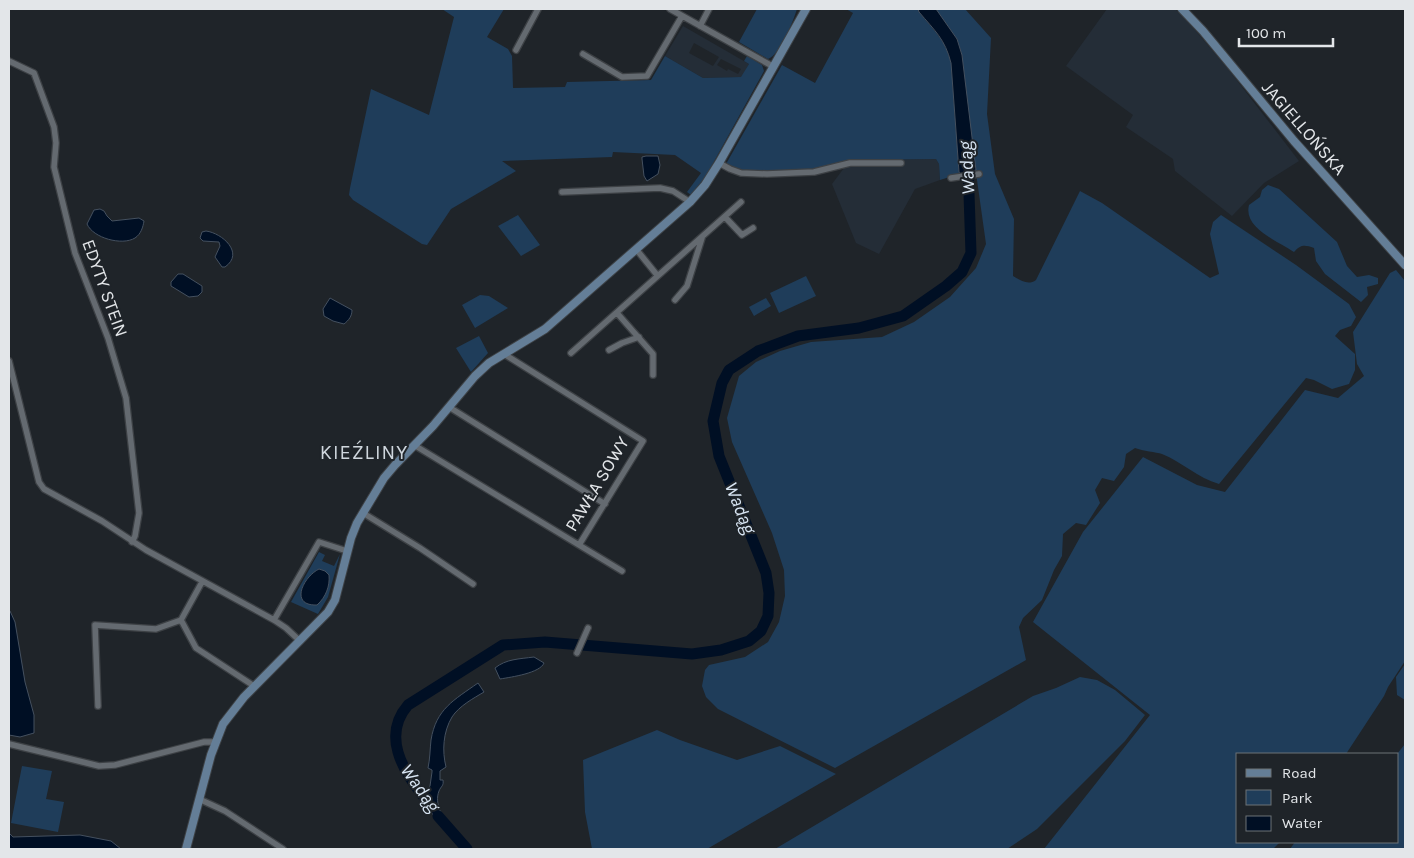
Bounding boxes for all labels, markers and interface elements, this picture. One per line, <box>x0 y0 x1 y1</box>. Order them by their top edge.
scale bar <box>1239 15 1333 47</box>
text: 100 m <box>1246 24 1286 42</box>
street label: JAGIELLOŃSKA <box>1257 76 1352 179</box>
water label: Wadąg <box>955 139 979 195</box>
street label: EDYTY STEIN <box>77 236 133 340</box>
street label: PAWŁA SOWY <box>560 433 634 535</box>
district label: KIEŹLINY <box>320 440 408 464</box>
water label: Wadąg <box>720 479 761 538</box>
legend <box>1236 753 1399 843</box>
water label: Wadąg <box>396 760 445 817</box>
text: Road <box>1282 764 1317 782</box>
text: Park <box>1282 789 1312 807</box>
text: Water <box>1282 814 1323 832</box>

